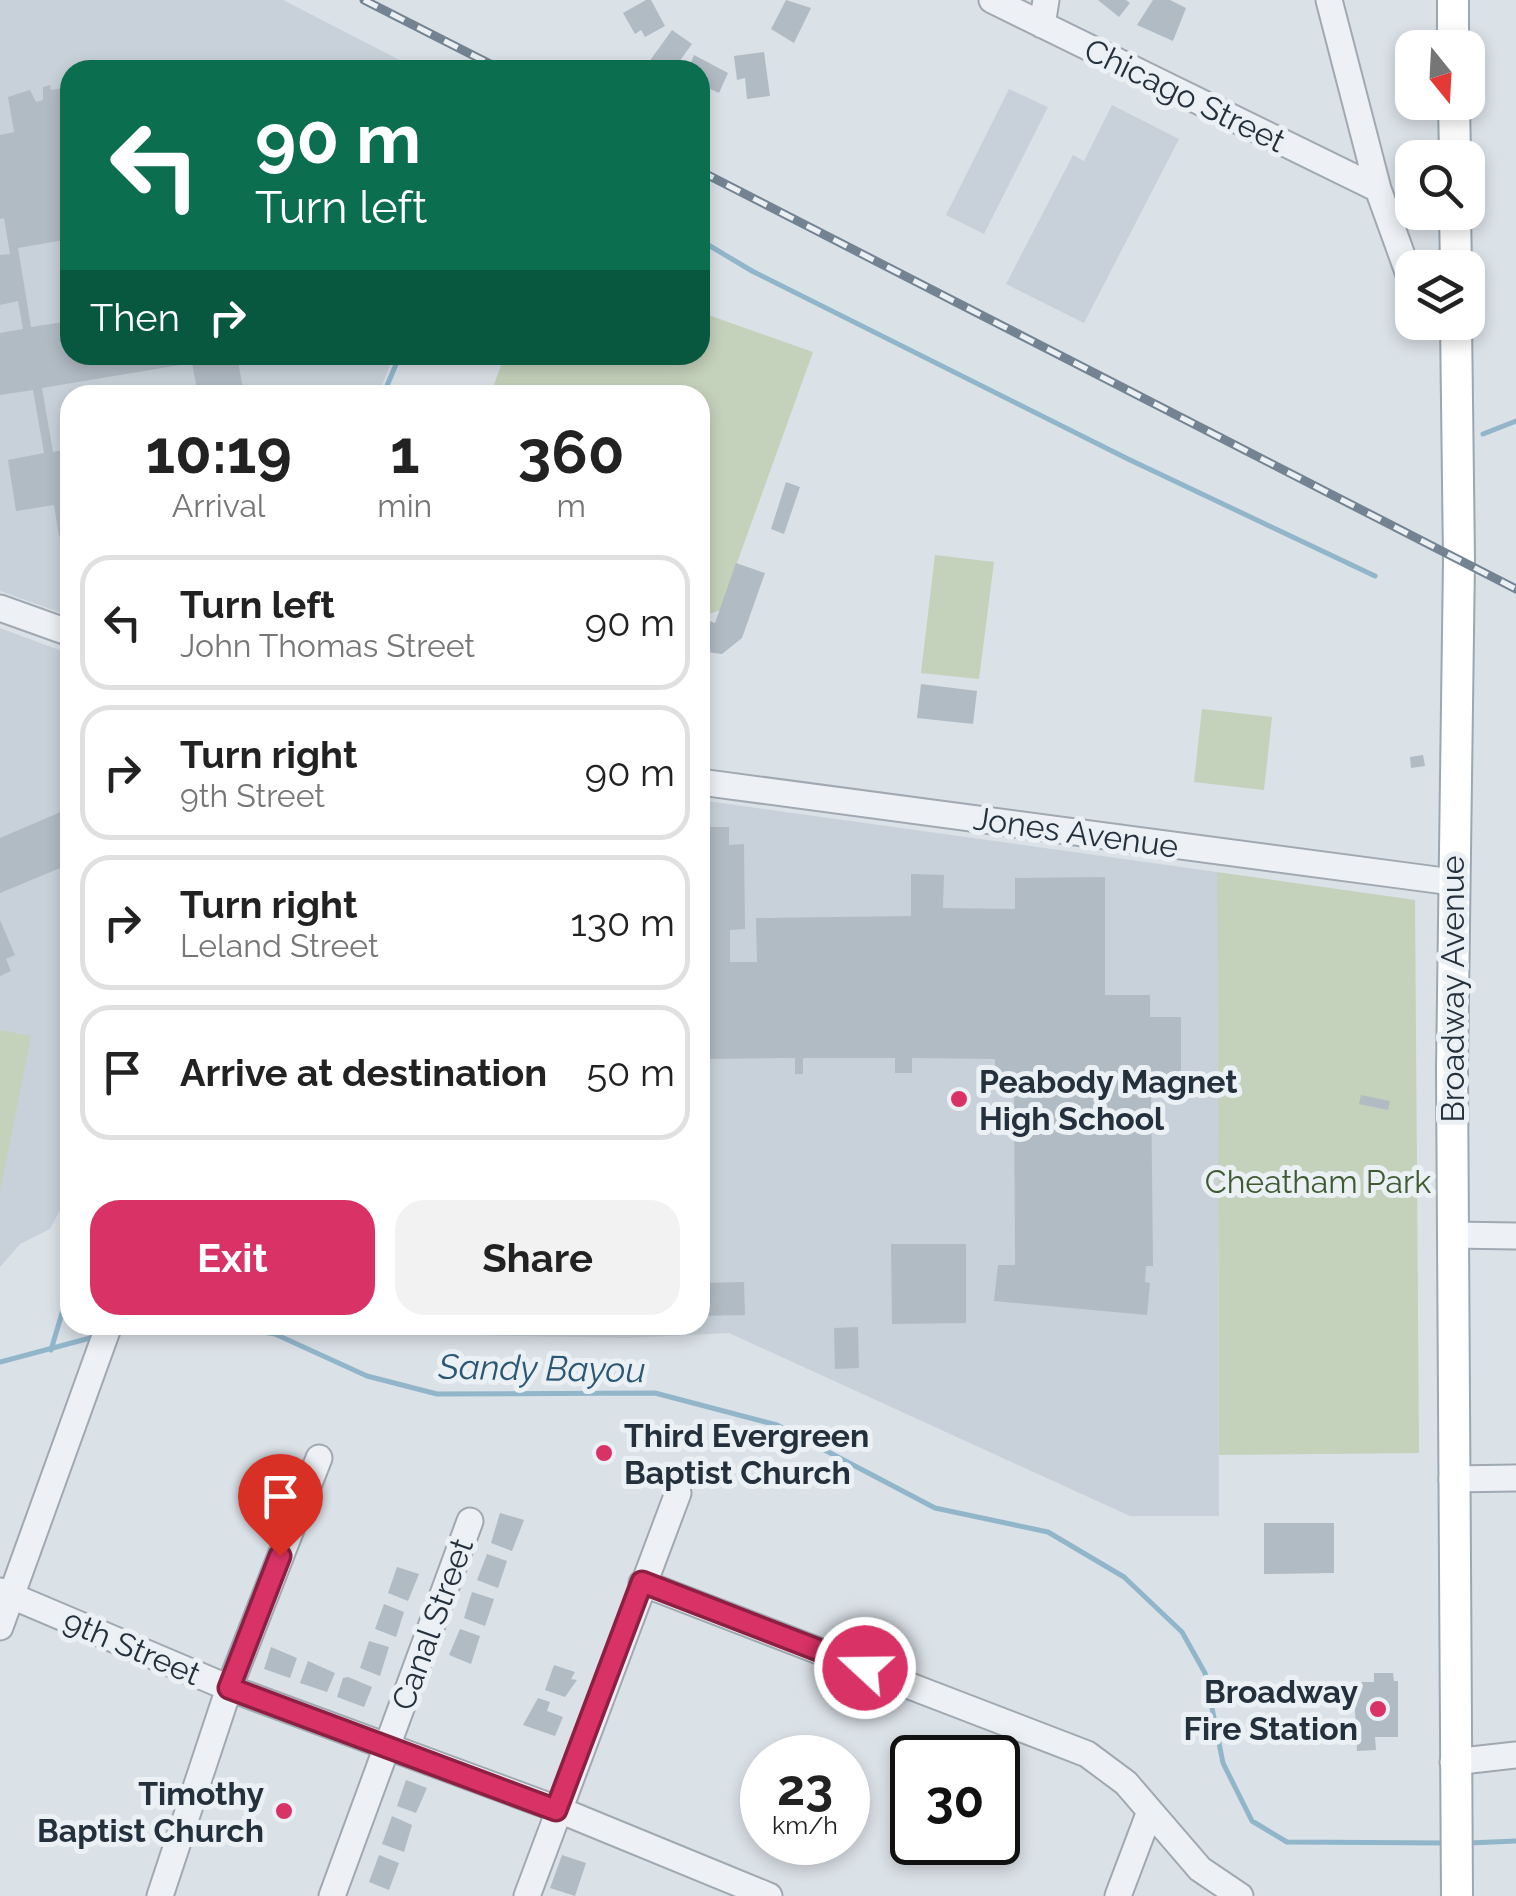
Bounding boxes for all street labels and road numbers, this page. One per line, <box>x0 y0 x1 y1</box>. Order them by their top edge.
street label: Chicago Street <box>1079 31 1291 160</box>
street label: Jones Avenue <box>971 799 1181 865</box>
street label: Broadway Avenue <box>1434 856 1471 1122</box>
street label: Canal Street <box>384 1533 480 1715</box>
street label: 9th Street <box>58 1602 206 1692</box>

